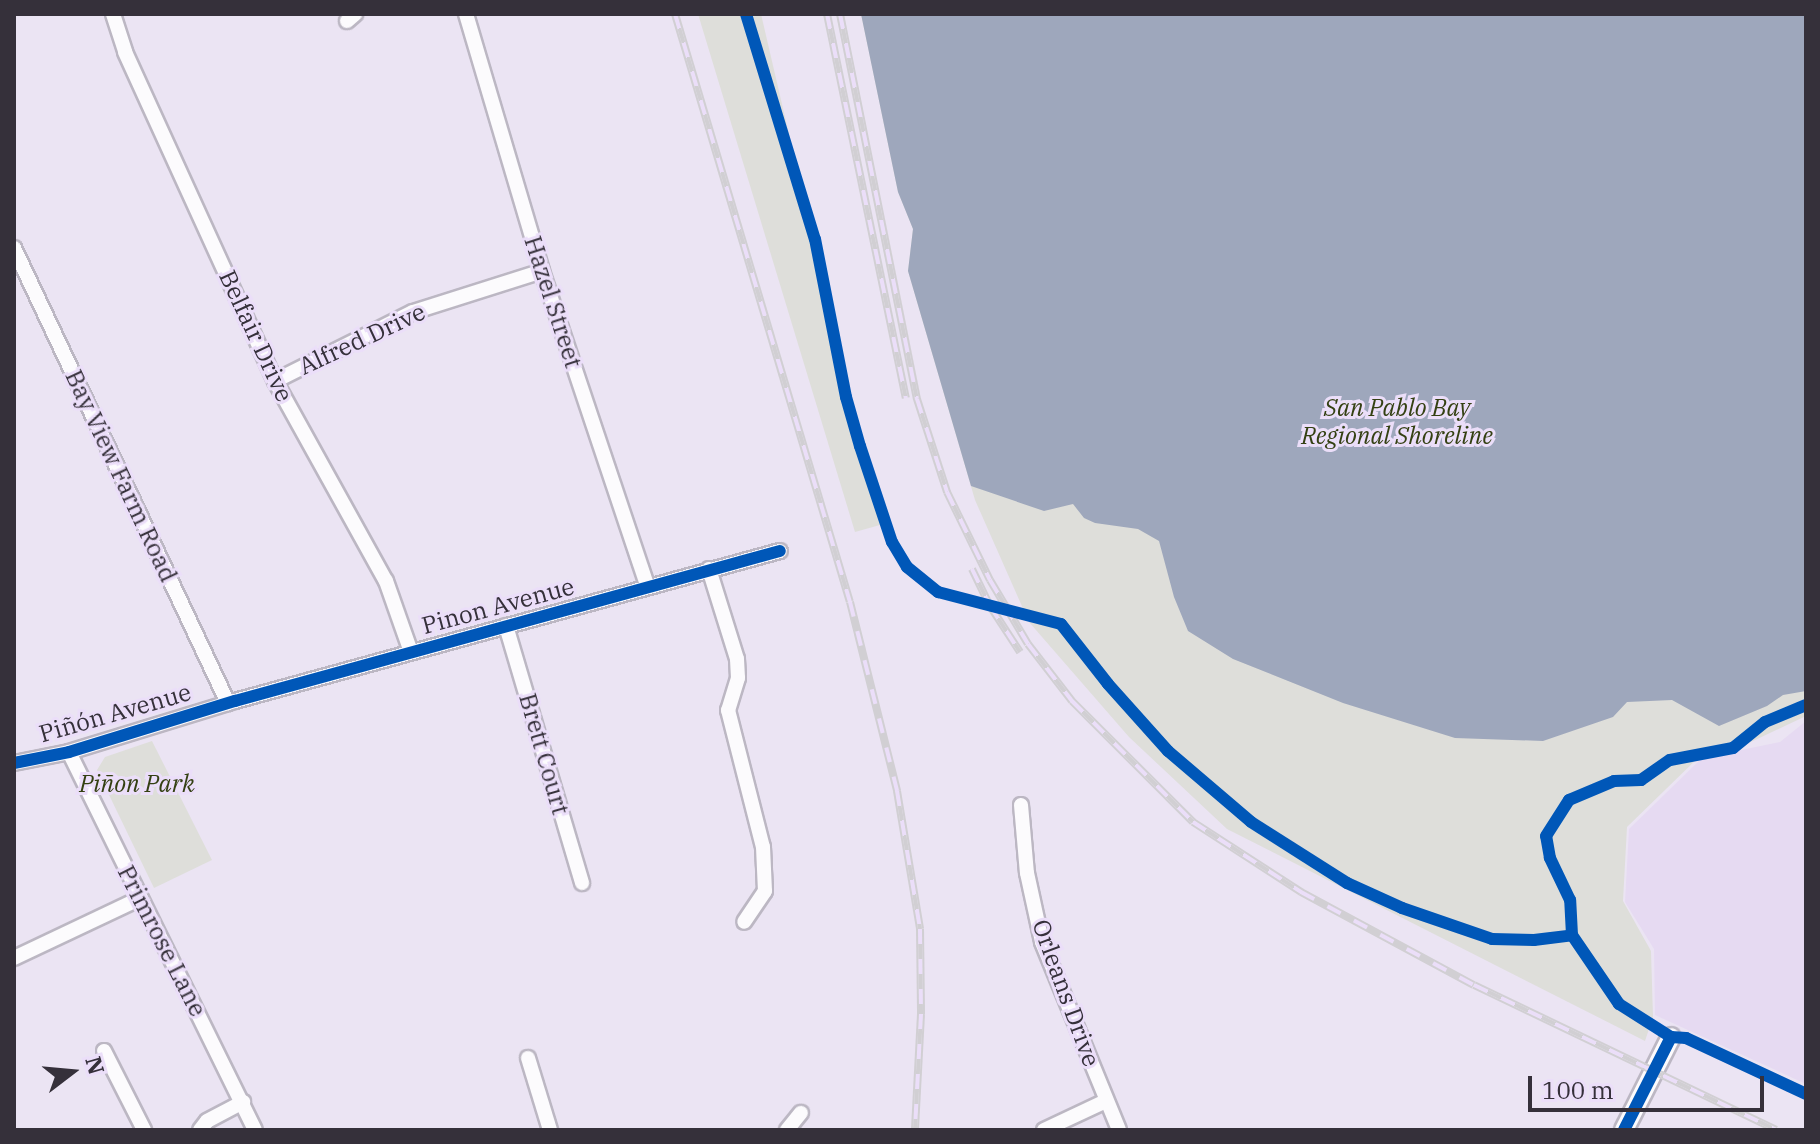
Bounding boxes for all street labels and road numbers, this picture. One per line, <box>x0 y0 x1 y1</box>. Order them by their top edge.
street label: Hazel Street <box>518 232 588 372</box>
street label: Belfair Drive <box>213 266 299 406</box>
street label: Alfred Drive <box>294 297 430 381</box>
street label: Bay View Farm Road <box>59 365 183 587</box>
street label: Pinon Avenue <box>419 572 577 640</box>
street label: Piñón Avenue <box>36 678 194 748</box>
street label: Brett Court <box>513 690 575 818</box>
street label: Primrose Lane <box>112 861 212 1021</box>
street label: Orleans Drive <box>1026 916 1106 1070</box>

